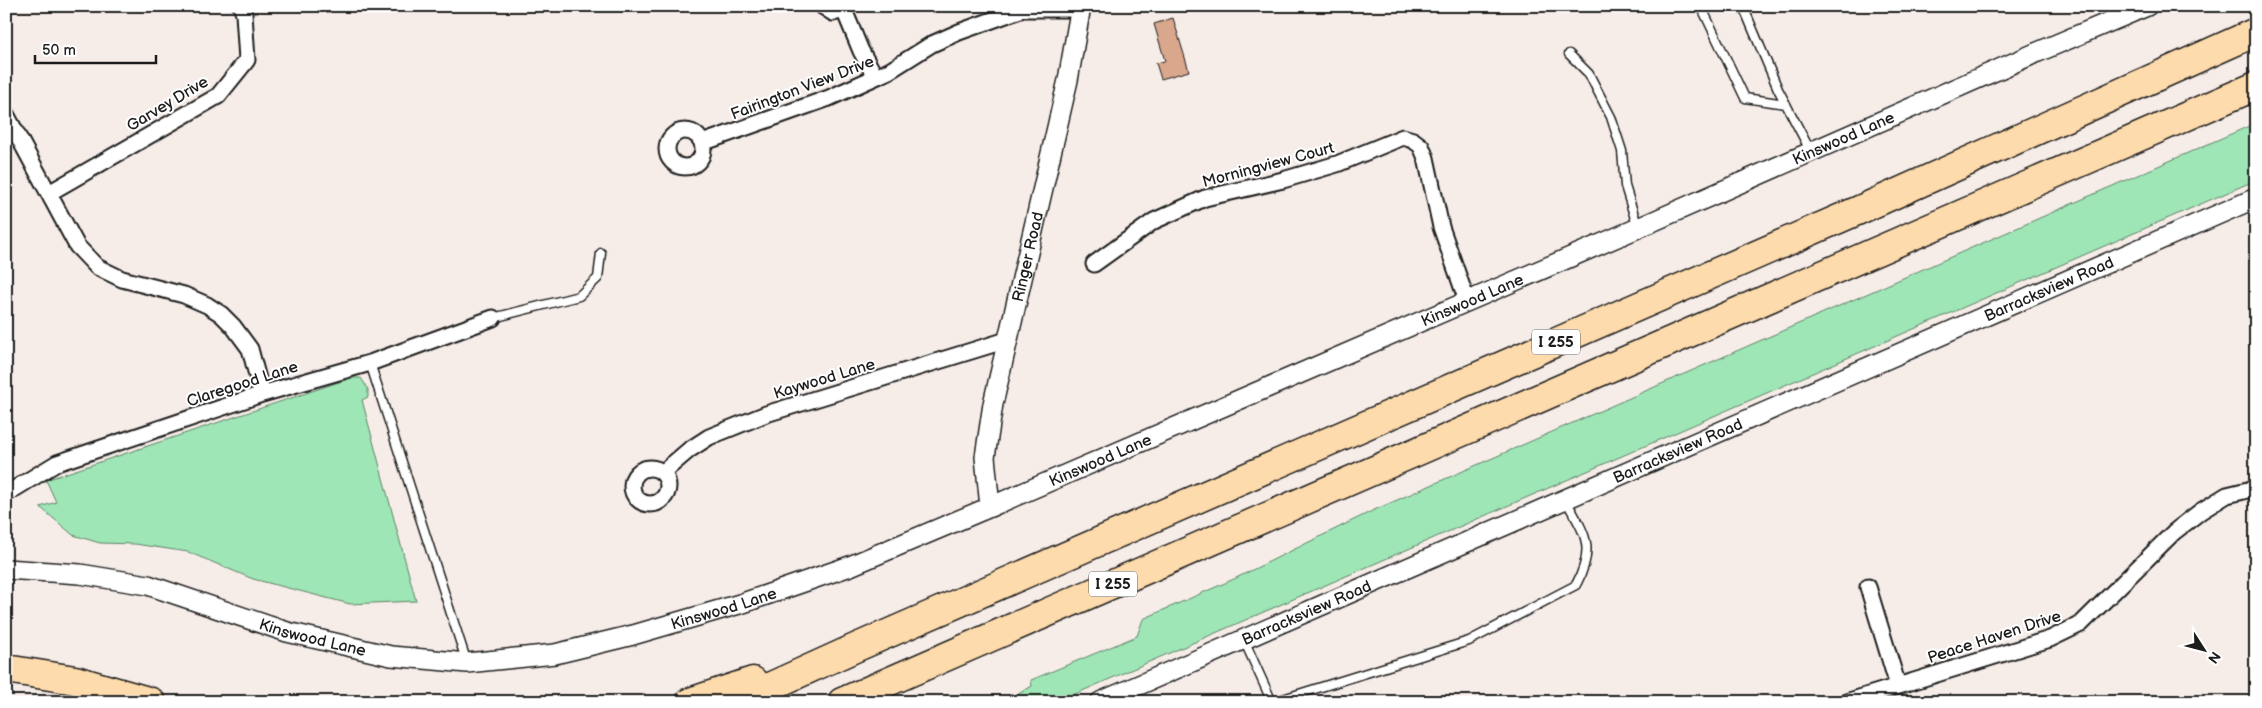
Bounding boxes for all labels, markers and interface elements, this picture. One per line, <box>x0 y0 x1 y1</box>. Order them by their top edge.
scale bar <box>35 32 156 64</box>
text: 50 m <box>42 41 76 60</box>
street label: Fairington View Drive <box>728 52 877 124</box>
street label: Garvey Drive <box>124 72 212 136</box>
street label: Kinswood Lane <box>1790 108 1898 170</box>
street label: Morningview Court <box>1200 139 1336 192</box>
street label: Ringer Road <box>1009 210 1048 304</box>
street label: Barracksview Road <box>1982 253 2117 326</box>
street label: Kinswood Lane <box>1418 270 1527 331</box>
road number: I 255 <box>1532 330 1580 354</box>
street label: Kaywood Lane <box>771 355 878 404</box>
street label: Claregood Lane <box>184 357 301 411</box>
street label: Barracksview Road <box>1610 415 1746 488</box>
street label: Kinswood Lane <box>1046 430 1155 491</box>
road number: I 255 <box>1089 572 1137 596</box>
street label: Barracksview Road <box>1239 577 1375 650</box>
street label: Kinswood Lane <box>669 584 780 634</box>
street label: Peace Haven Drive <box>1925 607 2064 668</box>
street label: Kinswood Lane <box>256 615 368 661</box>
north arrow <box>2180 626 2230 676</box>
text: N <box>2204 648 2224 667</box>

